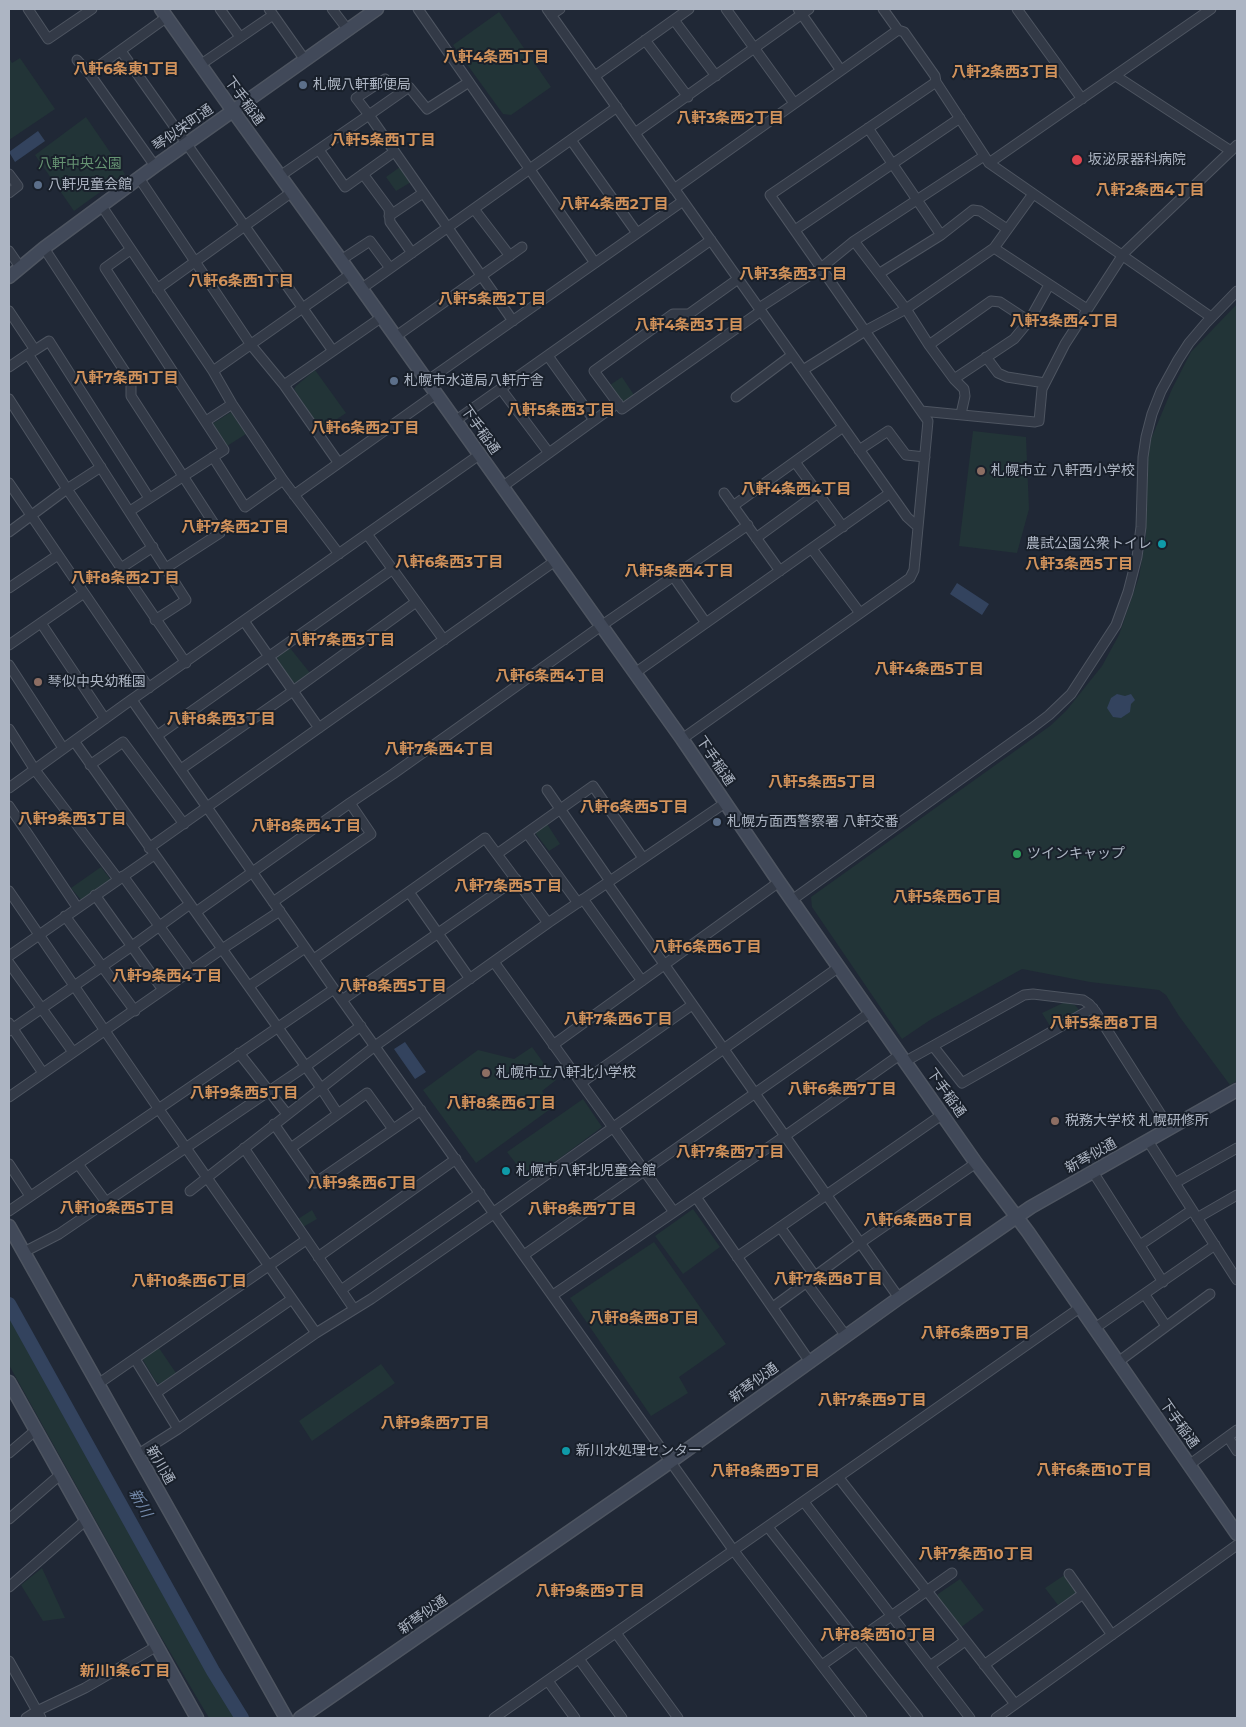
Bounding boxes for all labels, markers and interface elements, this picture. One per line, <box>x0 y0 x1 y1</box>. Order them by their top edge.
district label: 八軒4条西1丁目 <box>443 49 549 67</box>
district label: 八軒6条東1丁目 <box>73 61 179 79</box>
district label: 八軒2条西3丁目 <box>951 64 1059 82</box>
street label: 下手稲通 <box>221 73 267 129</box>
place label: 札幌八軒郵便局 <box>313 77 411 93</box>
marker: 札幌八軒郵便局 <box>297 79 309 91</box>
street label: 琴似栄町通 <box>150 101 216 155</box>
district label: 八軒3条西2丁目 <box>676 110 784 128</box>
district label: 八軒5条西1丁目 <box>331 132 435 150</box>
place label: 坂泌尿器科病院 <box>1088 152 1186 168</box>
marker: 坂泌尿器科病院 <box>1070 153 1084 167</box>
park label: 八軒中央公園 <box>38 156 122 172</box>
place label: 八軒児童会館 <box>48 177 132 193</box>
marker: 八軒児童会館 <box>32 179 44 191</box>
district label: 八軒2条西4丁目 <box>1095 182 1205 200</box>
district label: 八軒4条西2丁目 <box>559 196 669 214</box>
district label: 八軒3条西3丁目 <box>739 266 847 284</box>
district label: 八軒6条西1丁目 <box>188 273 294 291</box>
district label: 八軒5条西2丁目 <box>438 291 546 309</box>
district label: 八軒3条西4丁目 <box>1009 313 1119 331</box>
district label: 八軒4条西3丁目 <box>634 317 744 335</box>
district label: 八軒7条西1丁目 <box>73 370 179 388</box>
place label: 札幌市水道局八軒庁舎 <box>404 373 544 389</box>
marker: 札幌市水道局八軒庁舎 <box>388 375 400 387</box>
street label: 下手稲通 <box>457 402 503 458</box>
district label: 八軒5条西3丁目 <box>507 402 615 420</box>
district label: 八軒6条西2丁目 <box>311 420 419 438</box>
place label: 札幌市立 八軒西小学校 <box>991 463 1135 479</box>
marker: 札幌市立 八軒西小学校 <box>975 465 987 477</box>
district label: 八軒4条西4丁目 <box>741 481 851 499</box>
district label: 八軒7条西2丁目 <box>181 519 289 537</box>
place label: 農試公園公衆トイレ <box>1026 536 1152 552</box>
marker: 農試公園公衆トイレ <box>1156 538 1168 550</box>
district label: 八軒6条西3丁目 <box>395 554 503 572</box>
district label: 八軒3条西5丁目 <box>1025 556 1133 574</box>
district label: 八軒5条西4丁目 <box>624 563 734 581</box>
district label: 八軒8条西2丁目 <box>71 570 179 588</box>
district label: 八軒7条西3丁目 <box>287 632 395 650</box>
district label: 八軒4条西5丁目 <box>874 661 984 679</box>
district label: 八軒6条西4丁目 <box>495 668 605 686</box>
place label: 琴似中央幼稚園 <box>48 674 146 690</box>
marker: 琴似中央幼稚園 <box>32 676 44 688</box>
district label: 八軒8条西3丁目 <box>167 711 275 729</box>
street label: 下手稲通 <box>692 733 738 789</box>
district label: 八軒7条西4丁目 <box>384 741 494 759</box>
district label: 八軒5条西5丁目 <box>768 774 876 792</box>
district label: 八軒6条西5丁目 <box>580 799 688 817</box>
district label: 八軒9条西3丁目 <box>18 811 126 829</box>
place label: 札幌方面西警察署 八軒交番 <box>727 814 899 830</box>
marker: 札幌方面西警察署 八軒交番 <box>711 816 723 828</box>
district label: 八軒8条西4丁目 <box>251 818 361 836</box>
place label: ツインキャップ <box>1027 846 1125 862</box>
marker: ツインキャップ <box>1011 848 1023 860</box>
district label: 八軒7条西5丁目 <box>454 878 562 896</box>
district label: 八軒5条西6丁目 <box>893 889 1001 907</box>
district label: 八軒6条西6丁目 <box>652 939 762 957</box>
district label: 八軒9条西4丁目 <box>112 968 222 986</box>
district label: 八軒8条西5丁目 <box>338 978 446 996</box>
district label: 八軒7条西6丁目 <box>564 1011 672 1029</box>
district label: 八軒5条西8丁目 <box>1050 1015 1158 1033</box>
place label: 札幌市立八軒北小学校 <box>496 1065 636 1081</box>
street label: 下手稲通 <box>923 1065 969 1121</box>
marker: 札幌市立八軒北小学校 <box>480 1067 492 1079</box>
district label: 八軒6条西7丁目 <box>788 1081 896 1099</box>
district label: 八軒9条西5丁目 <box>190 1085 298 1103</box>
district label: 八軒8条西6丁目 <box>446 1095 556 1113</box>
place label: 税務大学校 札幌研修所 <box>1065 1113 1209 1129</box>
marker: 税務大学校 札幌研修所 <box>1049 1115 1061 1127</box>
street label: 新琴似通 <box>1062 1135 1120 1177</box>
district label: 八軒7条西7丁目 <box>676 1144 784 1162</box>
place label: 札幌市八軒北児童会館 <box>516 1163 656 1179</box>
marker: 札幌市八軒北児童会館 <box>500 1165 512 1177</box>
district label: 八軒9条西6丁目 <box>307 1175 417 1193</box>
district label: 八軒10条西5丁目 <box>60 1200 174 1218</box>
district label: 八軒8条西7丁目 <box>527 1201 637 1219</box>
district label: 八軒6条西8丁目 <box>863 1212 973 1230</box>
district label: 八軒7条西8丁目 <box>773 1271 883 1289</box>
district label: 八軒10条西6丁目 <box>131 1273 247 1291</box>
district label: 八軒8条西8丁目 <box>589 1310 699 1328</box>
district label: 八軒6条西9丁目 <box>920 1325 1030 1343</box>
street label: 新琴似通 <box>726 1360 782 1406</box>
district label: 八軒7条西9丁目 <box>818 1392 926 1410</box>
street label: 下手稲通 <box>1156 1396 1202 1452</box>
district label: 八軒9条西7丁目 <box>381 1415 489 1433</box>
street label: 新川通 <box>142 1443 178 1487</box>
place label: 新川水処理センター <box>576 1443 702 1459</box>
marker: 新川水処理センター <box>560 1445 572 1457</box>
district label: 八軒6条西10丁目 <box>1036 1462 1152 1480</box>
district label: 八軒8条西9丁目 <box>710 1463 820 1481</box>
water label: 新川 <box>125 1486 155 1520</box>
district label: 八軒7条西10丁目 <box>918 1546 1034 1564</box>
district label: 八軒9条西9丁目 <box>535 1583 645 1601</box>
street label: 新琴似通 <box>395 1592 451 1638</box>
district label: 八軒8条西10丁目 <box>820 1627 936 1645</box>
district label: 新川1条6丁目 <box>80 1663 170 1681</box>

